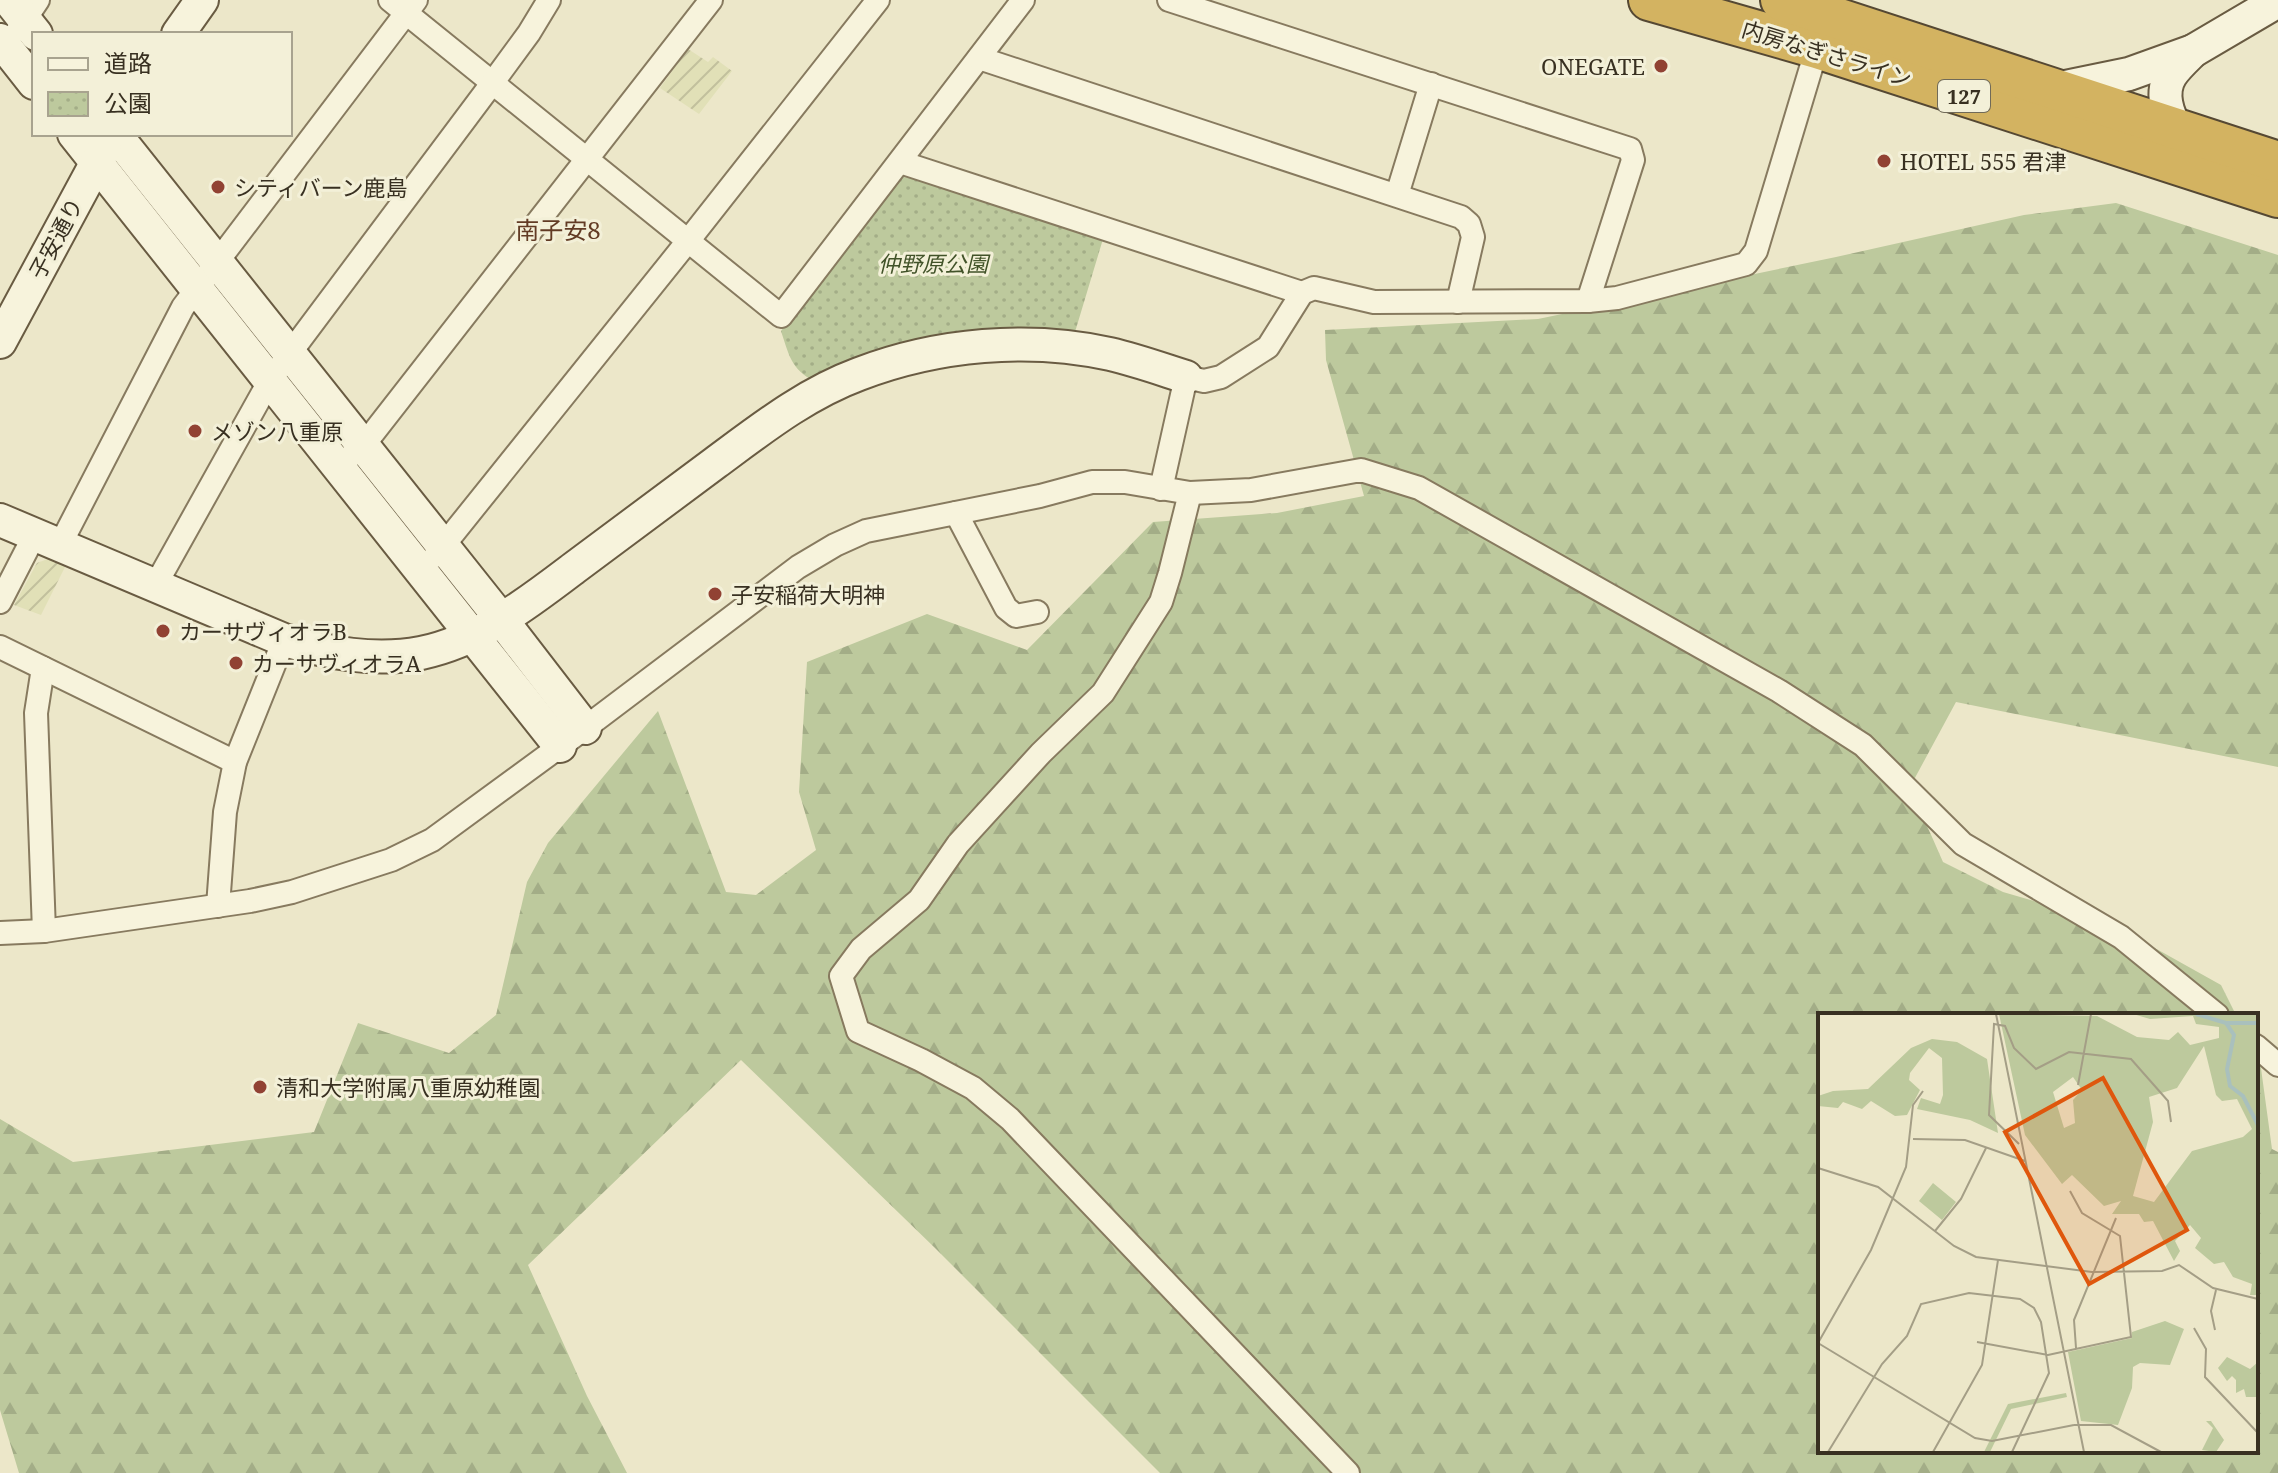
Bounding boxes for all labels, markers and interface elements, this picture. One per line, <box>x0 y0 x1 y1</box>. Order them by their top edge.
street label: 内房なぎさライン <box>1738 13 1916 93</box>
legend <box>32 32 292 136</box>
text: 道路 <box>104 46 152 79</box>
place label: ONEGATE <box>1541 51 1645 81</box>
marker: ONEGATE <box>1652 57 1670 75</box>
road number: 127 <box>1938 80 1990 112</box>
text: 公園 <box>104 86 152 119</box>
place label: HOTEL 555 君津 <box>1900 146 2067 176</box>
marker: HOTEL 555 君津 <box>1875 152 1893 170</box>
place label: シティバーン鹿島 <box>234 172 408 202</box>
marker: シティバーン鹿島 <box>209 178 227 196</box>
street label: 子安通り <box>21 192 89 284</box>
district label: 南子安8 <box>515 213 601 246</box>
park label: 仲野原公園 <box>878 248 991 278</box>
place label: メゾン八重原 <box>211 416 343 446</box>
marker: メゾン八重原 <box>186 422 204 440</box>
place label: 子安稲荷大明神 <box>731 579 885 609</box>
marker: 子安稲荷大明神 <box>706 585 724 603</box>
place label: カーサヴィオラB <box>179 616 347 646</box>
marker: カーサヴィオラB <box>154 622 172 640</box>
place label: カーサヴィオラA <box>252 648 422 678</box>
marker: カーサヴィオラA <box>227 654 245 672</box>
inset map <box>1818 1013 2258 1453</box>
place label: 清和大学附属八重原幼稚園 <box>276 1072 540 1102</box>
marker: 清和大学附属八重原幼稚園 <box>251 1078 269 1096</box>

